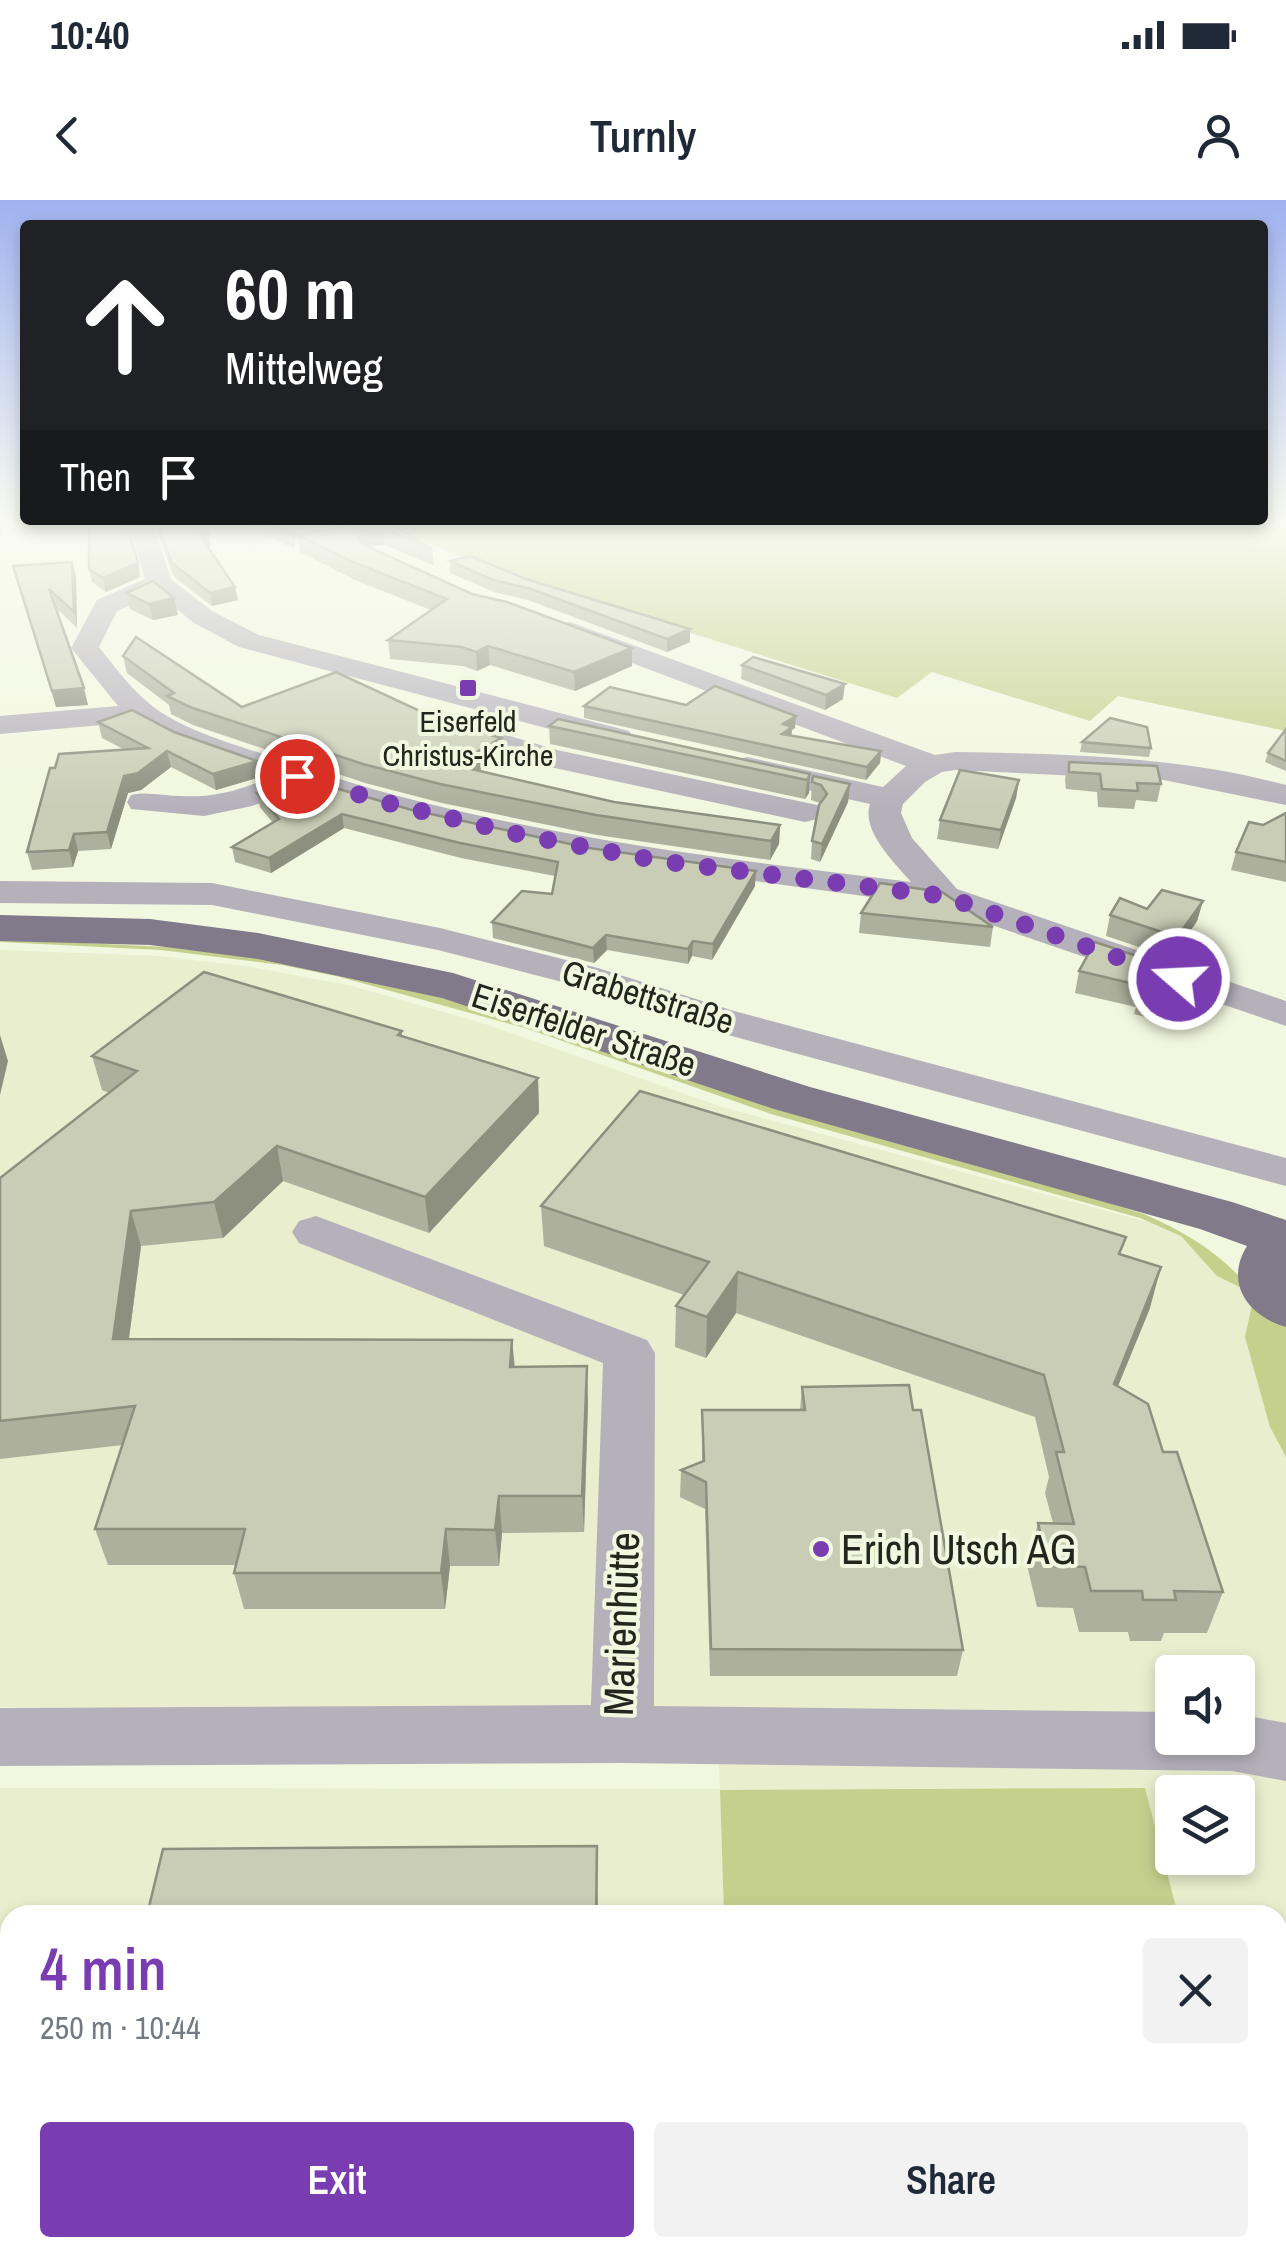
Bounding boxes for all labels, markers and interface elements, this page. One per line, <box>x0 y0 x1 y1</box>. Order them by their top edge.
text: 10:40 <box>50 10 130 61</box>
text: Turnly <box>590 105 696 166</box>
icon: back <box>40 108 95 163</box>
icon: person <box>1191 108 1246 163</box>
text: 60 m <box>225 247 356 341</box>
icon: ahead <box>60 260 190 390</box>
text: Mittelweg <box>225 337 383 398</box>
icon: arrive <box>151 450 206 505</box>
text: Then <box>60 452 131 503</box>
marker: Eiserfeld Christus-Kirche <box>457 677 479 699</box>
place label: Eiserfeld Christus-Kirche <box>383 701 553 775</box>
pin <box>255 734 340 819</box>
icon: arrive <box>270 749 325 804</box>
position arrow <box>1127 927 1231 1031</box>
street label: Grabettstraße <box>557 948 740 1045</box>
street label: Eiserfelder Straße <box>466 971 702 1088</box>
place label: Erich Utsch AG <box>841 1521 1076 1577</box>
street label: Marienhütte <box>590 1531 652 1717</box>
marker: Erich Utsch AG <box>810 1538 832 1560</box>
map controls <box>1155 1655 1255 1875</box>
button: sound <box>1155 1655 1255 1755</box>
button: layers <box>1155 1775 1255 1875</box>
text: 4 min <box>40 1928 167 2009</box>
button: close <box>1143 1938 1248 2043</box>
text: 250 m · 10:44 <box>40 2006 200 2049</box>
button: Exit <box>40 2122 634 2237</box>
button: Share <box>654 2122 1248 2237</box>

